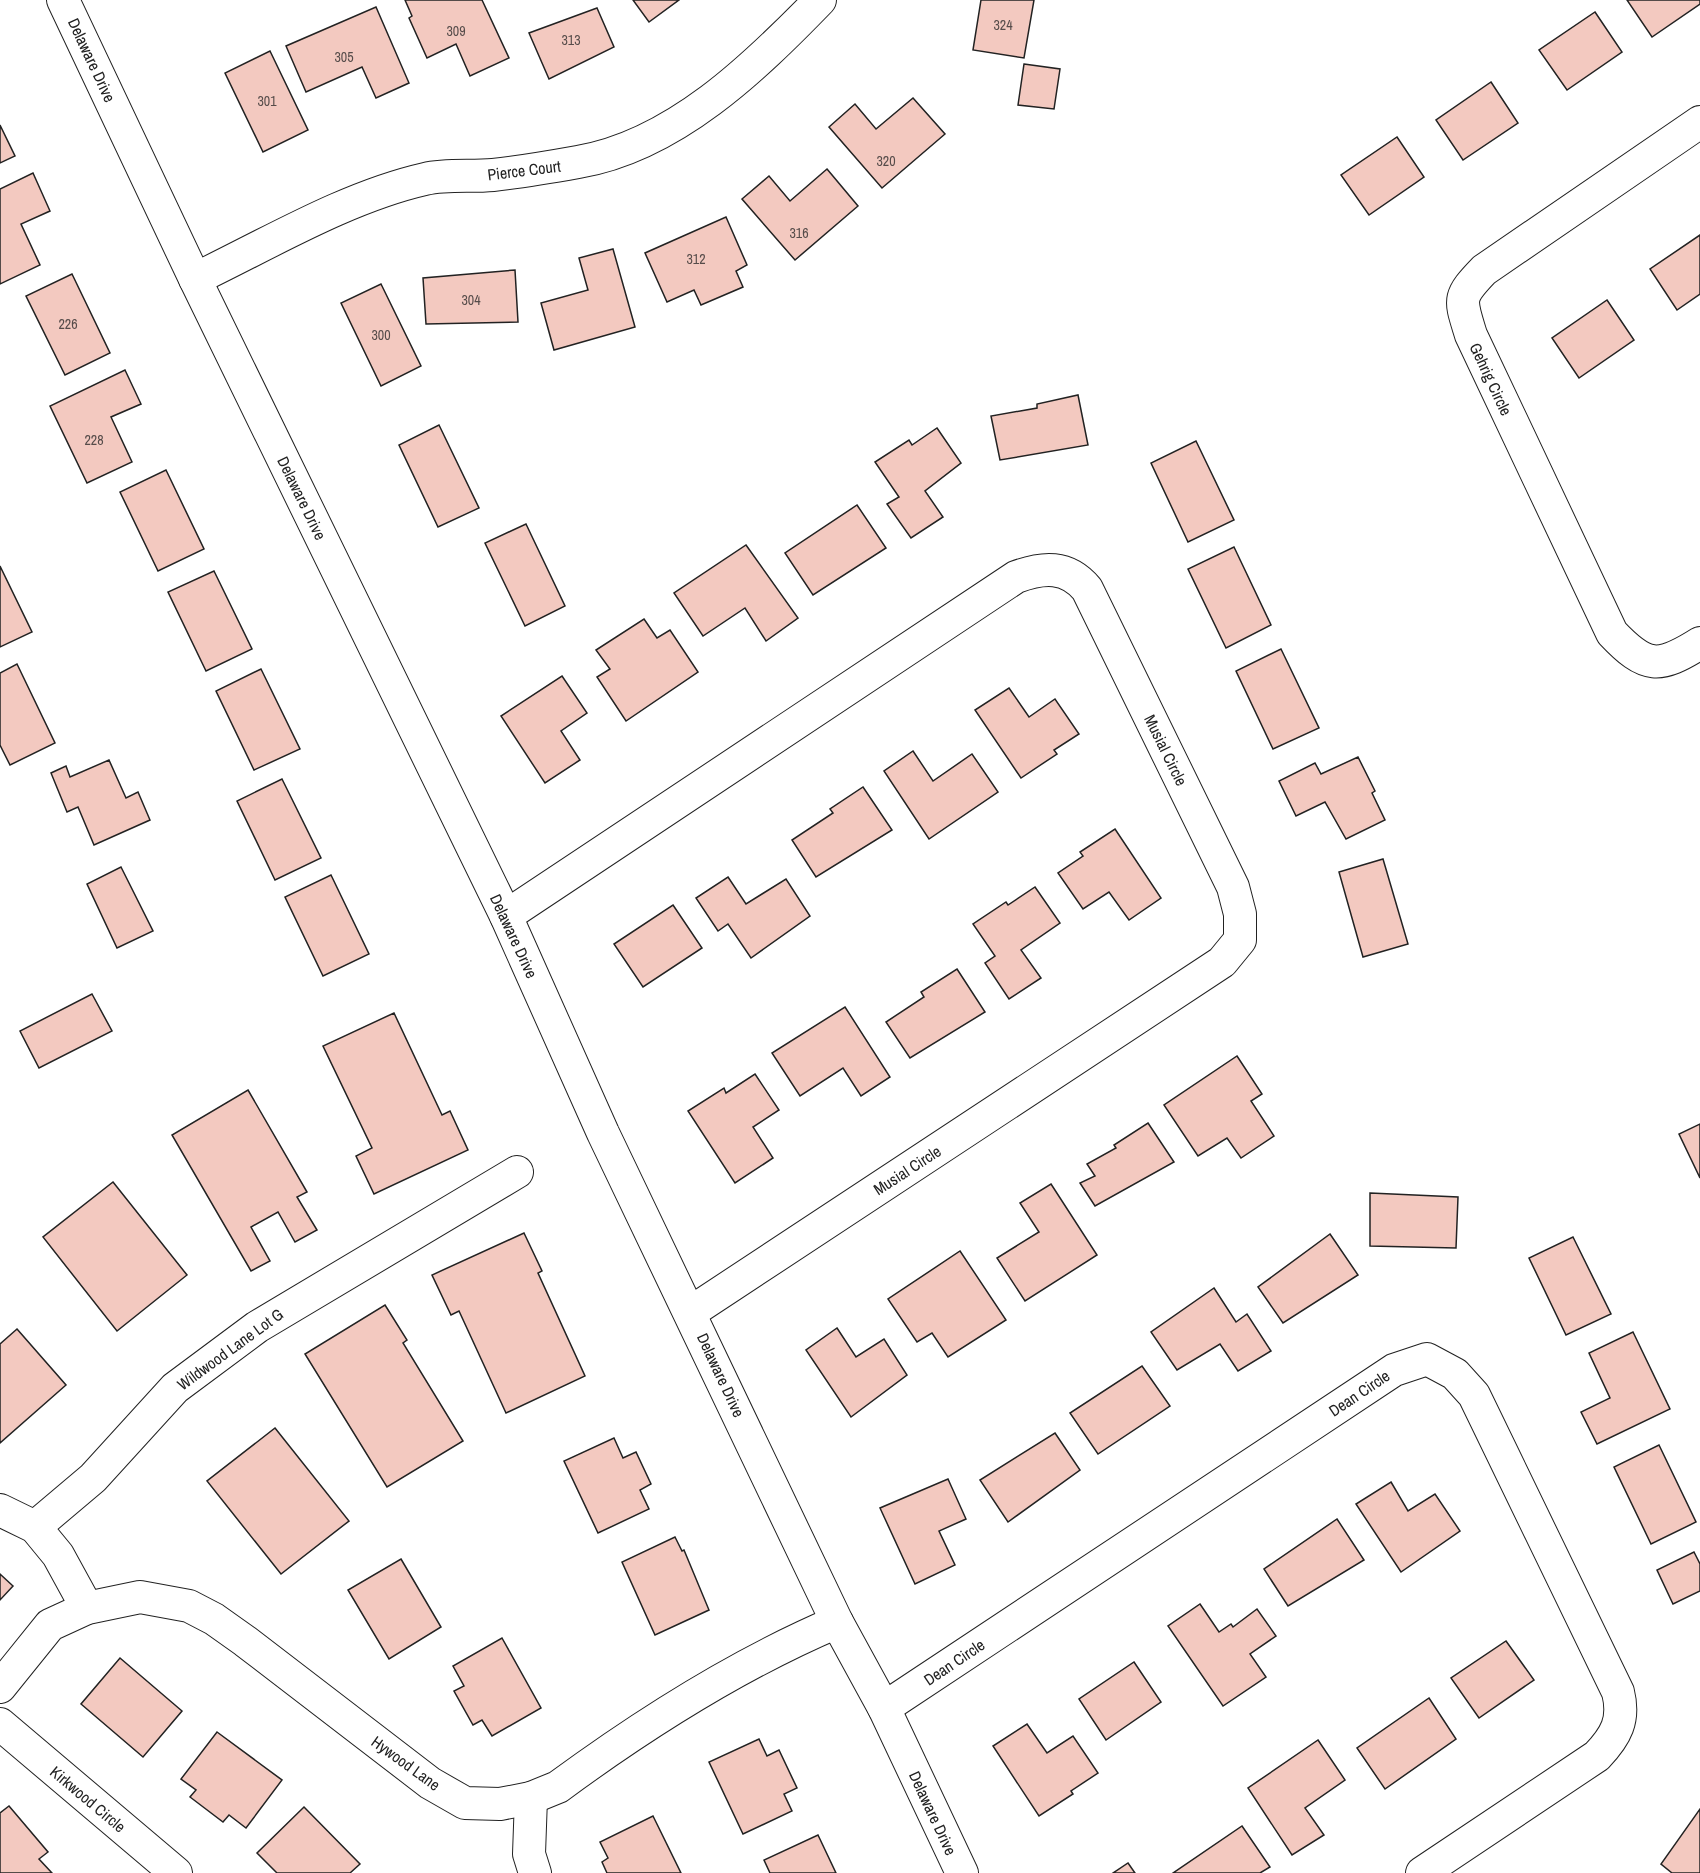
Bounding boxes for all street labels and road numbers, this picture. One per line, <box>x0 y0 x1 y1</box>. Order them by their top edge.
street label: Delaware Drive <box>63 14 121 106</box>
street label: Pierce Court <box>486 155 562 185</box>
street label: Gehrig Circle <box>1465 339 1517 419</box>
street label: Delaware Drive <box>272 453 332 543</box>
street label: Musial Circle <box>1139 711 1193 789</box>
street label: Delaware Drive <box>485 890 543 982</box>
street label: Musial Circle <box>869 1140 945 1200</box>
street label: Wildwood Lane Lot G <box>172 1303 288 1395</box>
street label: Delaware Drive <box>692 1329 750 1421</box>
street label: Dean Circle <box>1324 1365 1394 1421</box>
street label: Dean Circle <box>919 1634 989 1690</box>
street label: Hywood Lane <box>367 1731 445 1795</box>
street label: Kirkwood Circle <box>45 1761 131 1837</box>
street label: Delaware Drive <box>904 1767 962 1859</box>

